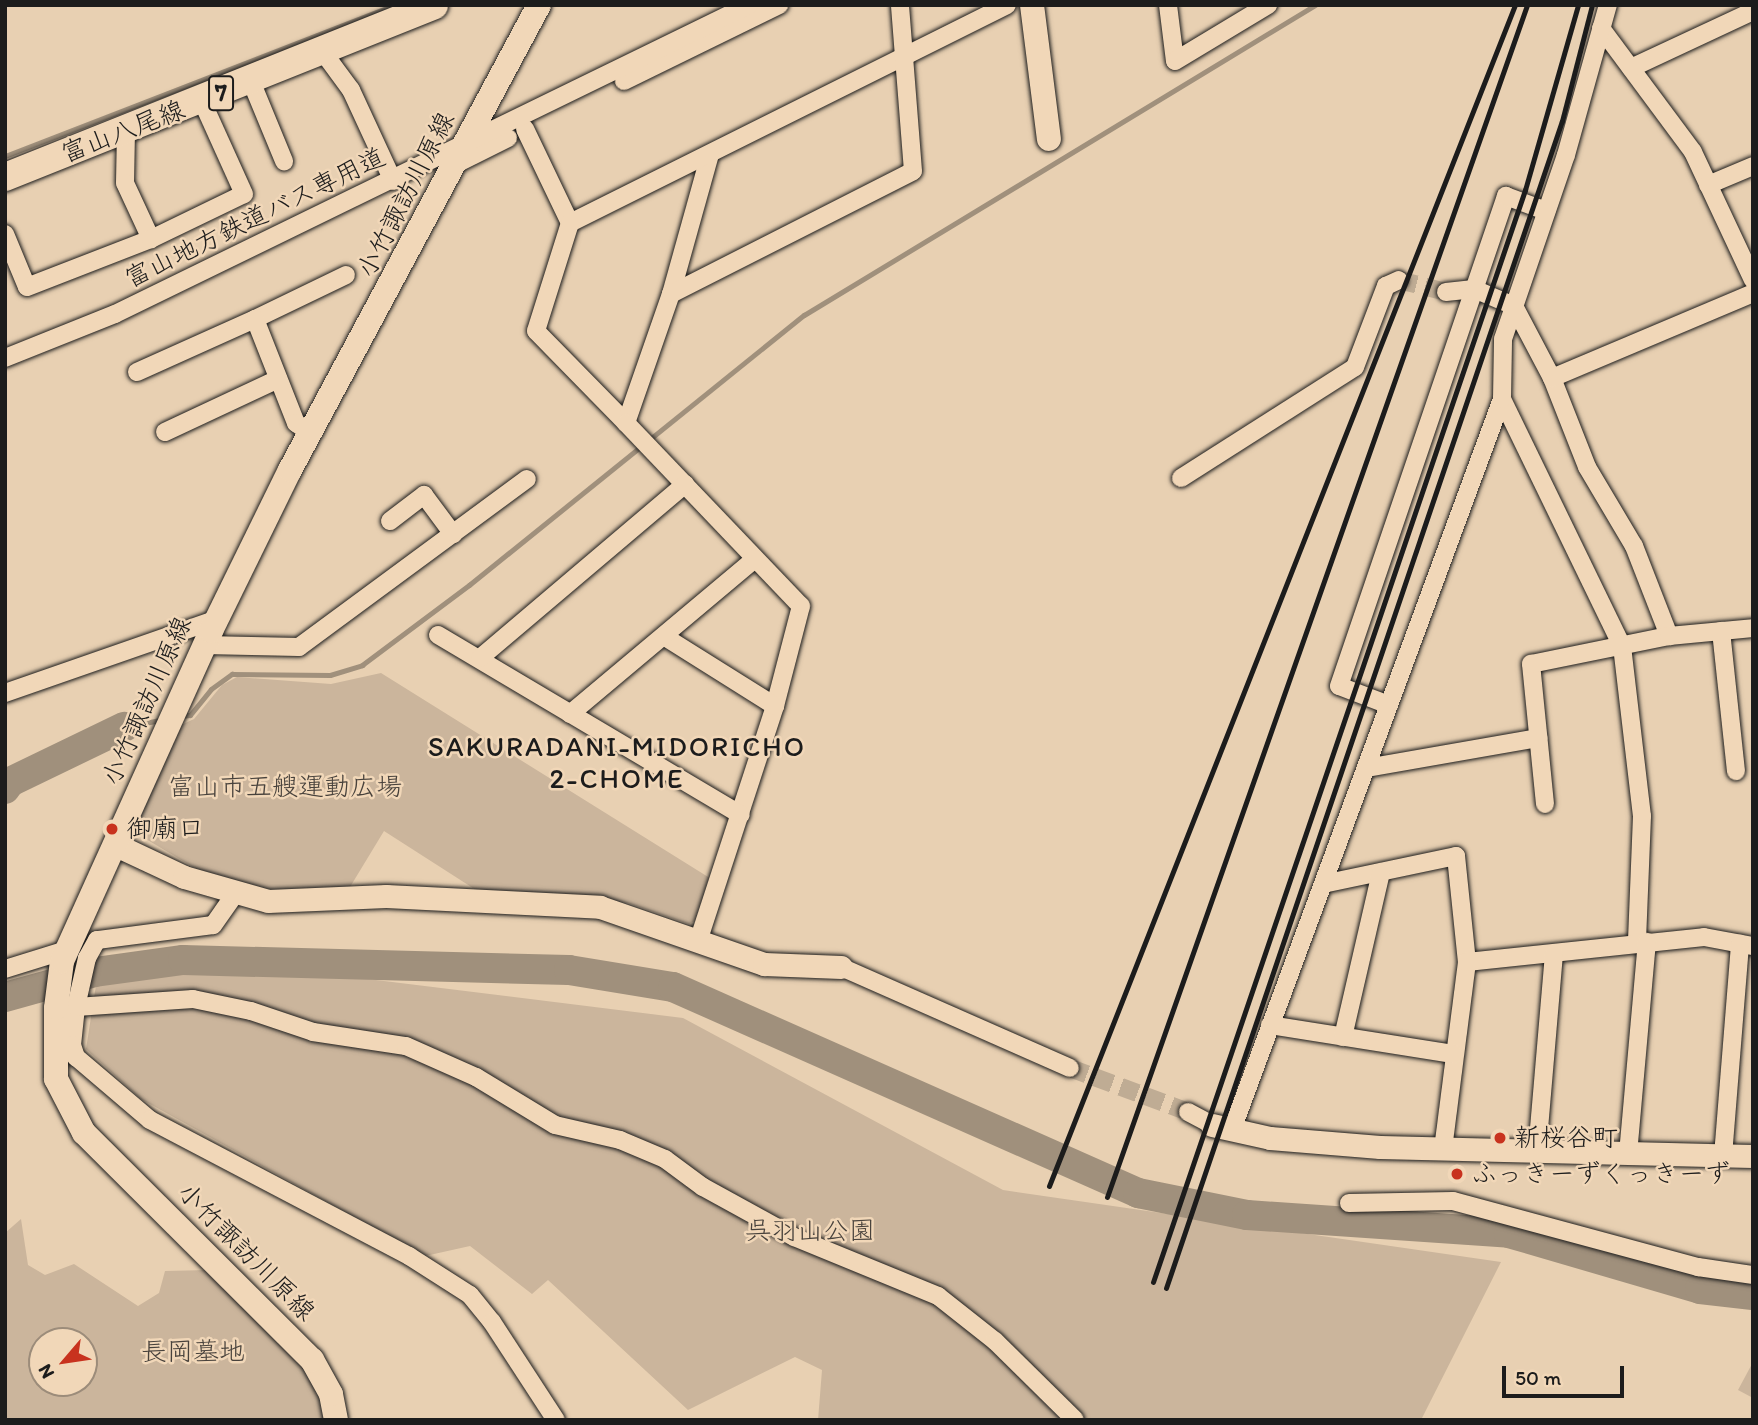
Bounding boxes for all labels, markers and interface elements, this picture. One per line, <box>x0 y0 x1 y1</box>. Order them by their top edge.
road number: 7 <box>207 72 235 114</box>
street label: 富山八尾線 <box>57 94 189 170</box>
street label: 小竹諏訪川原線 <box>351 107 461 283</box>
street label: 富山地方鉄道バス専用道 <box>120 141 390 295</box>
street label: 小竹諏訪川原線 <box>96 612 198 790</box>
district label: SAKURADANI-MIDORICHO 2-CHOME <box>434 729 800 795</box>
park label: 富山市五艘運動広場 <box>168 771 402 803</box>
place label: 御廟口 <box>126 813 204 845</box>
marker: 御廟口 <box>104 821 120 837</box>
place label: 新桜谷町 <box>1514 1122 1618 1154</box>
marker: 新桜谷町 <box>1492 1130 1508 1146</box>
place label: ふっきーずくっきーず <box>1471 1158 1731 1190</box>
marker: ふっきーずくっきーず <box>1449 1166 1465 1182</box>
street label: 小竹諏訪川原線 <box>171 1177 321 1327</box>
park label: 呉羽山公園 <box>745 1215 875 1247</box>
north arrow <box>28 1327 98 1397</box>
park label: 長岡墓地 <box>141 1336 245 1368</box>
scale bar <box>1506 1352 1628 1396</box>
text: N <box>33 1360 59 1383</box>
text: 50 m <box>1515 1365 1561 1390</box>

